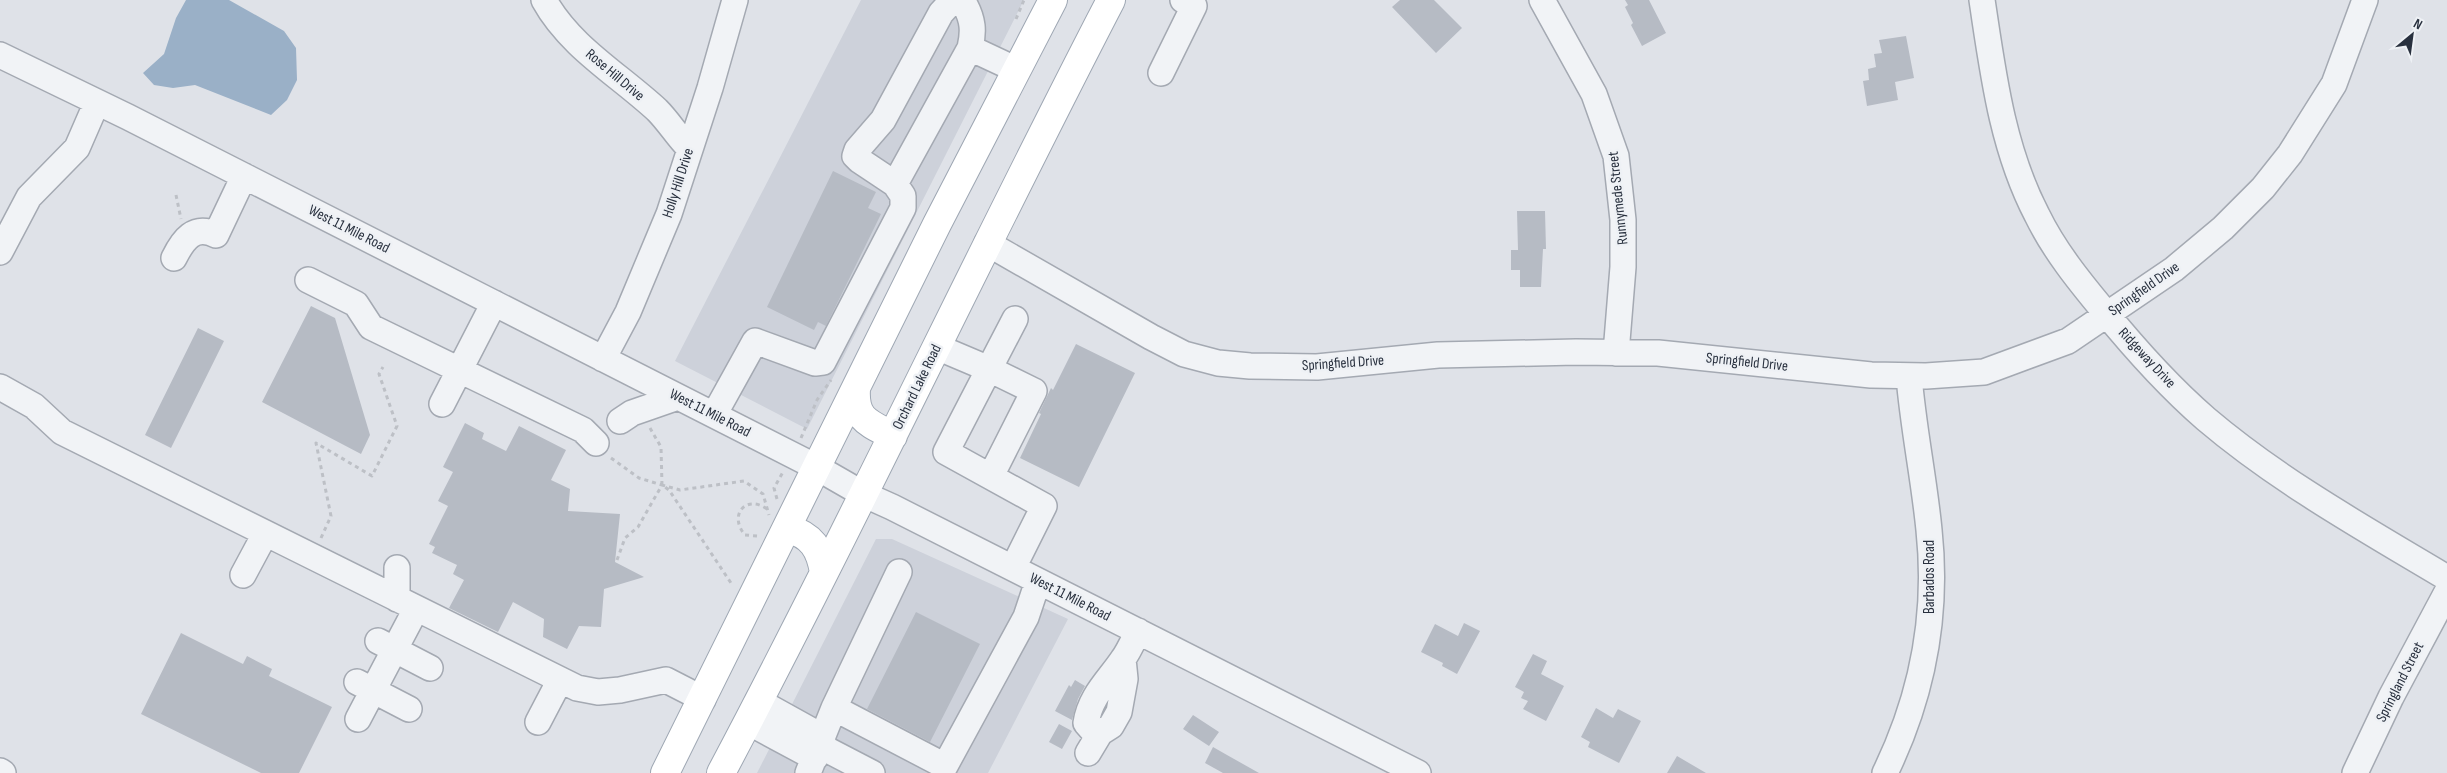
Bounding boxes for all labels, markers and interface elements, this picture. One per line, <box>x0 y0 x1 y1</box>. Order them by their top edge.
north arrow <box>2387 10 2437 60</box>
text: N <box>2411 15 2425 33</box>
street label: Rose Hill Drive <box>582 45 648 105</box>
street label: Holly Hill Drive <box>658 146 698 220</box>
street label: Runnymede Street <box>1604 150 1632 246</box>
street label: West 11 Mile Road <box>305 200 393 258</box>
street label: Springfield Drive <box>2105 258 2183 320</box>
street label: Ridgeway Drive <box>2114 324 2180 392</box>
street label: Orchard Lake Road <box>888 341 946 433</box>
street label: Springfield Drive <box>1705 348 1789 376</box>
street label: Springfield Drive <box>1301 351 1385 375</box>
street label: West 11 Mile Road <box>666 384 754 442</box>
street label: Barbados Road <box>1920 540 1939 614</box>
street label: West 11 Mile Road <box>1026 568 1114 626</box>
street label: Springland Street <box>2372 638 2428 725</box>

